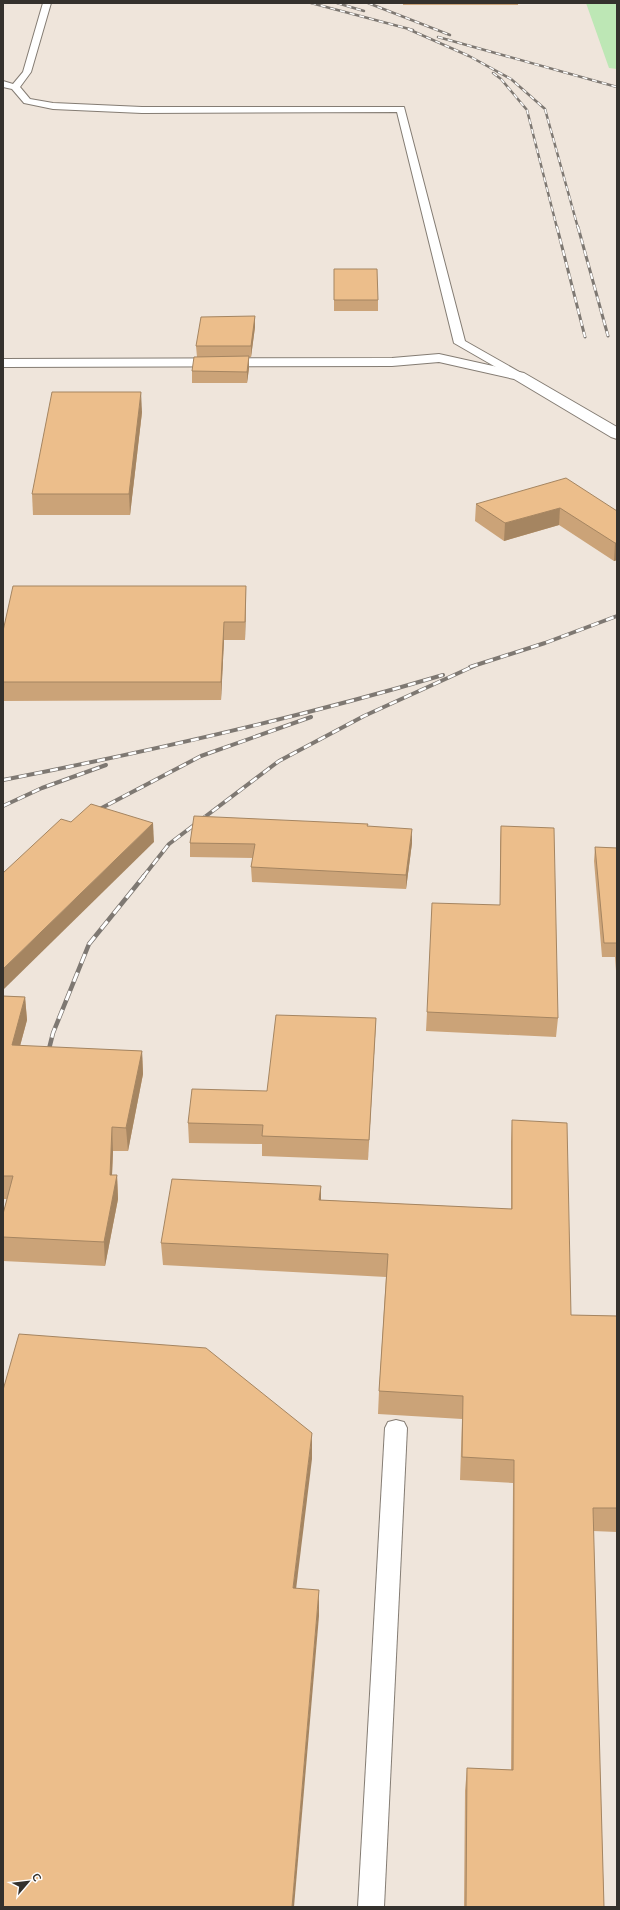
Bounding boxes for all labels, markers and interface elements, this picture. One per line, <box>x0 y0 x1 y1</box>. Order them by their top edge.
north arrow <box>8 1862 48 1902</box>
text: С <box>29 1871 45 1884</box>

